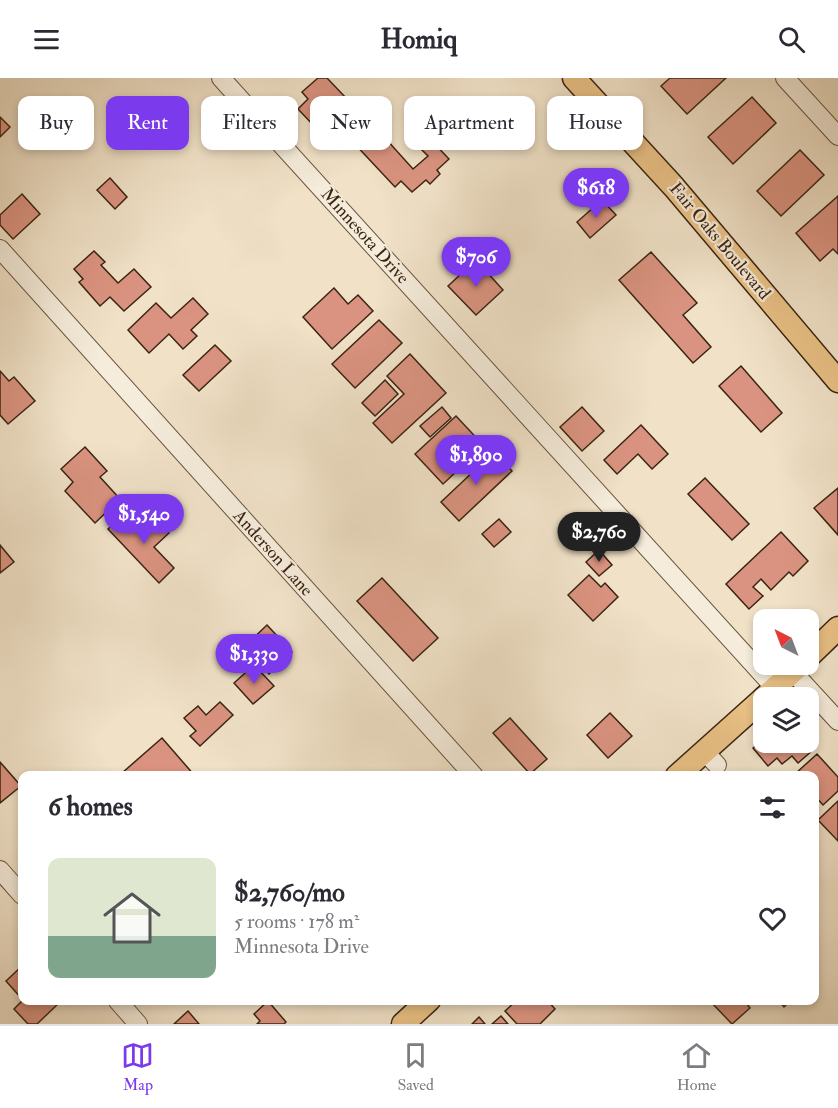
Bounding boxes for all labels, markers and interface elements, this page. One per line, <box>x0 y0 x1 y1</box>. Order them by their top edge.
icon: menu <box>30 23 63 56</box>
text: Homiq <box>381 23 457 56</box>
icon: search <box>775 23 808 56</box>
chip: Buy <box>18 96 94 150</box>
chip: Rent <box>106 96 189 150</box>
chip: Filters <box>201 96 298 150</box>
chip: New <box>310 96 392 150</box>
chip: Apartment <box>404 96 535 150</box>
chip: House <box>547 96 643 150</box>
pin: $618 <box>560 168 632 219</box>
text: $618 <box>577 175 615 200</box>
street label: Fair Oaks Boulevard <box>664 178 776 305</box>
street label: Minnesota Drive <box>316 183 414 289</box>
pin: $706 <box>440 237 512 288</box>
text: $706 <box>456 244 496 269</box>
pin: $1,890 <box>427 435 525 486</box>
text: $1,890 <box>449 442 503 467</box>
pin: $1,540 <box>95 494 193 545</box>
text: $1,540 <box>118 501 170 526</box>
street label: Anderson Lane <box>227 504 318 602</box>
pin: $2,760 <box>550 512 648 563</box>
text: $2,760 <box>572 519 626 544</box>
north arrow <box>753 609 819 675</box>
map controls <box>753 609 819 753</box>
pin: $1,330 <box>205 634 303 685</box>
text: $1,330 <box>230 641 278 666</box>
button: layers <box>753 687 819 753</box>
text: 6 homes <box>48 791 133 823</box>
icon: filters <box>756 791 789 824</box>
text: $2,760/mo <box>234 877 345 909</box>
icon: home <box>96 882 168 954</box>
icon: heart <box>756 902 789 935</box>
text: 5 rooms · 178 m² <box>234 909 359 934</box>
text: Minnesota Drive <box>234 934 369 959</box>
tab: Map <box>121 1039 154 1095</box>
tab: Saved <box>397 1039 434 1095</box>
tab: Home <box>677 1039 717 1095</box>

